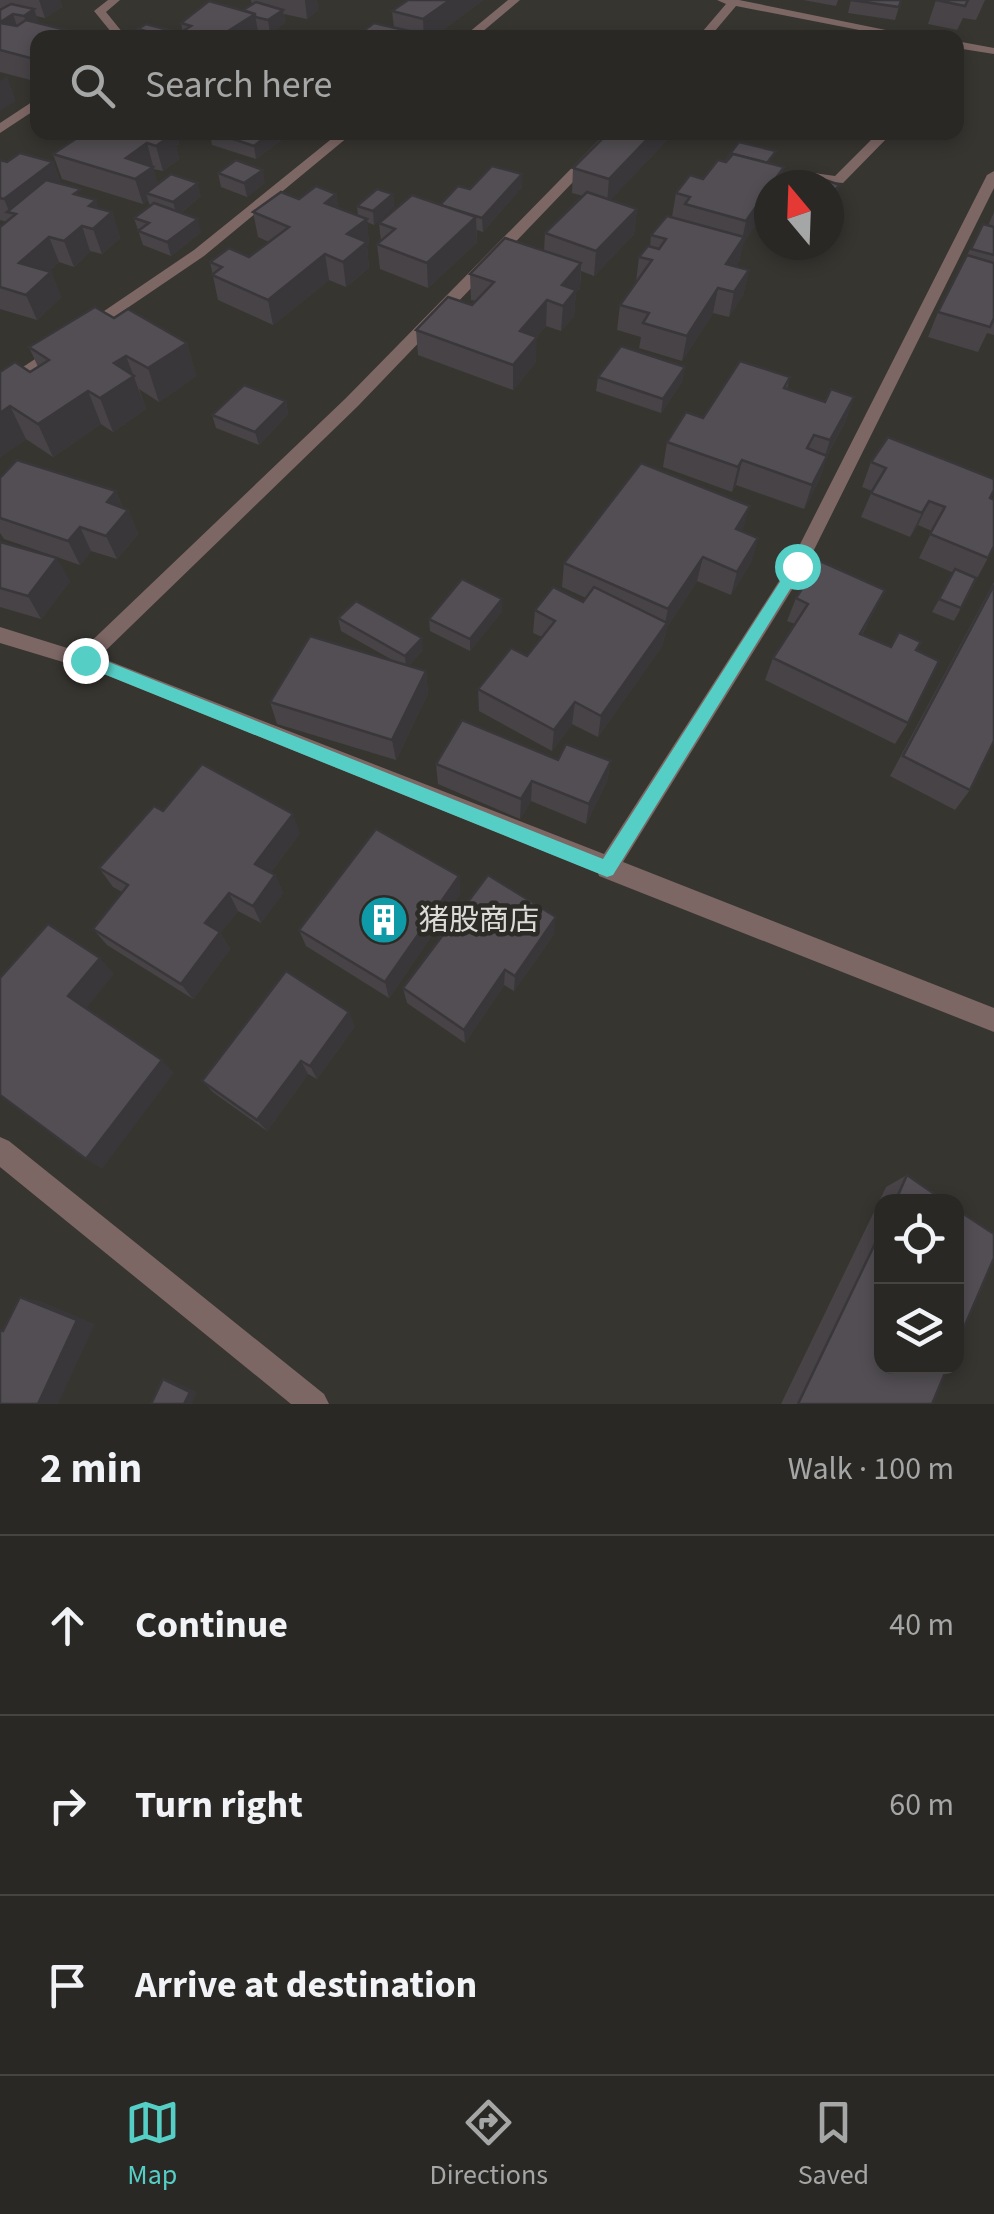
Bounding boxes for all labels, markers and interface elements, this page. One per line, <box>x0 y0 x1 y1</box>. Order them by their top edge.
search box <box>30 30 964 140</box>
icon: search <box>65 58 120 113</box>
text: Search here <box>145 58 332 112</box>
north arrow <box>754 170 844 260</box>
route start <box>775 544 821 590</box>
route end <box>63 638 109 684</box>
building icon: 猪股商店 <box>358 894 410 946</box>
place label: 猪股商店 <box>419 899 539 942</box>
map controls <box>874 1194 964 1374</box>
button: locate <box>874 1194 964 1284</box>
button: layers <box>874 1284 964 1374</box>
text: 2 min <box>40 1439 142 1499</box>
text: Walk · 100 m <box>788 1446 954 1492</box>
icon: ahead <box>40 1598 95 1653</box>
text: Continue <box>135 1598 288 1652</box>
text: 40 m <box>889 1602 954 1648</box>
icon: right <box>40 1778 95 1833</box>
text: Turn right <box>135 1778 303 1832</box>
text: 60 m <box>889 1782 954 1828</box>
icon: arrive <box>40 1958 95 2013</box>
text: Arrive at destination <box>135 1958 477 2012</box>
tab: Map <box>125 2095 180 2195</box>
tab: Directions <box>430 2095 548 2195</box>
tab: Saved <box>798 2095 869 2195</box>

